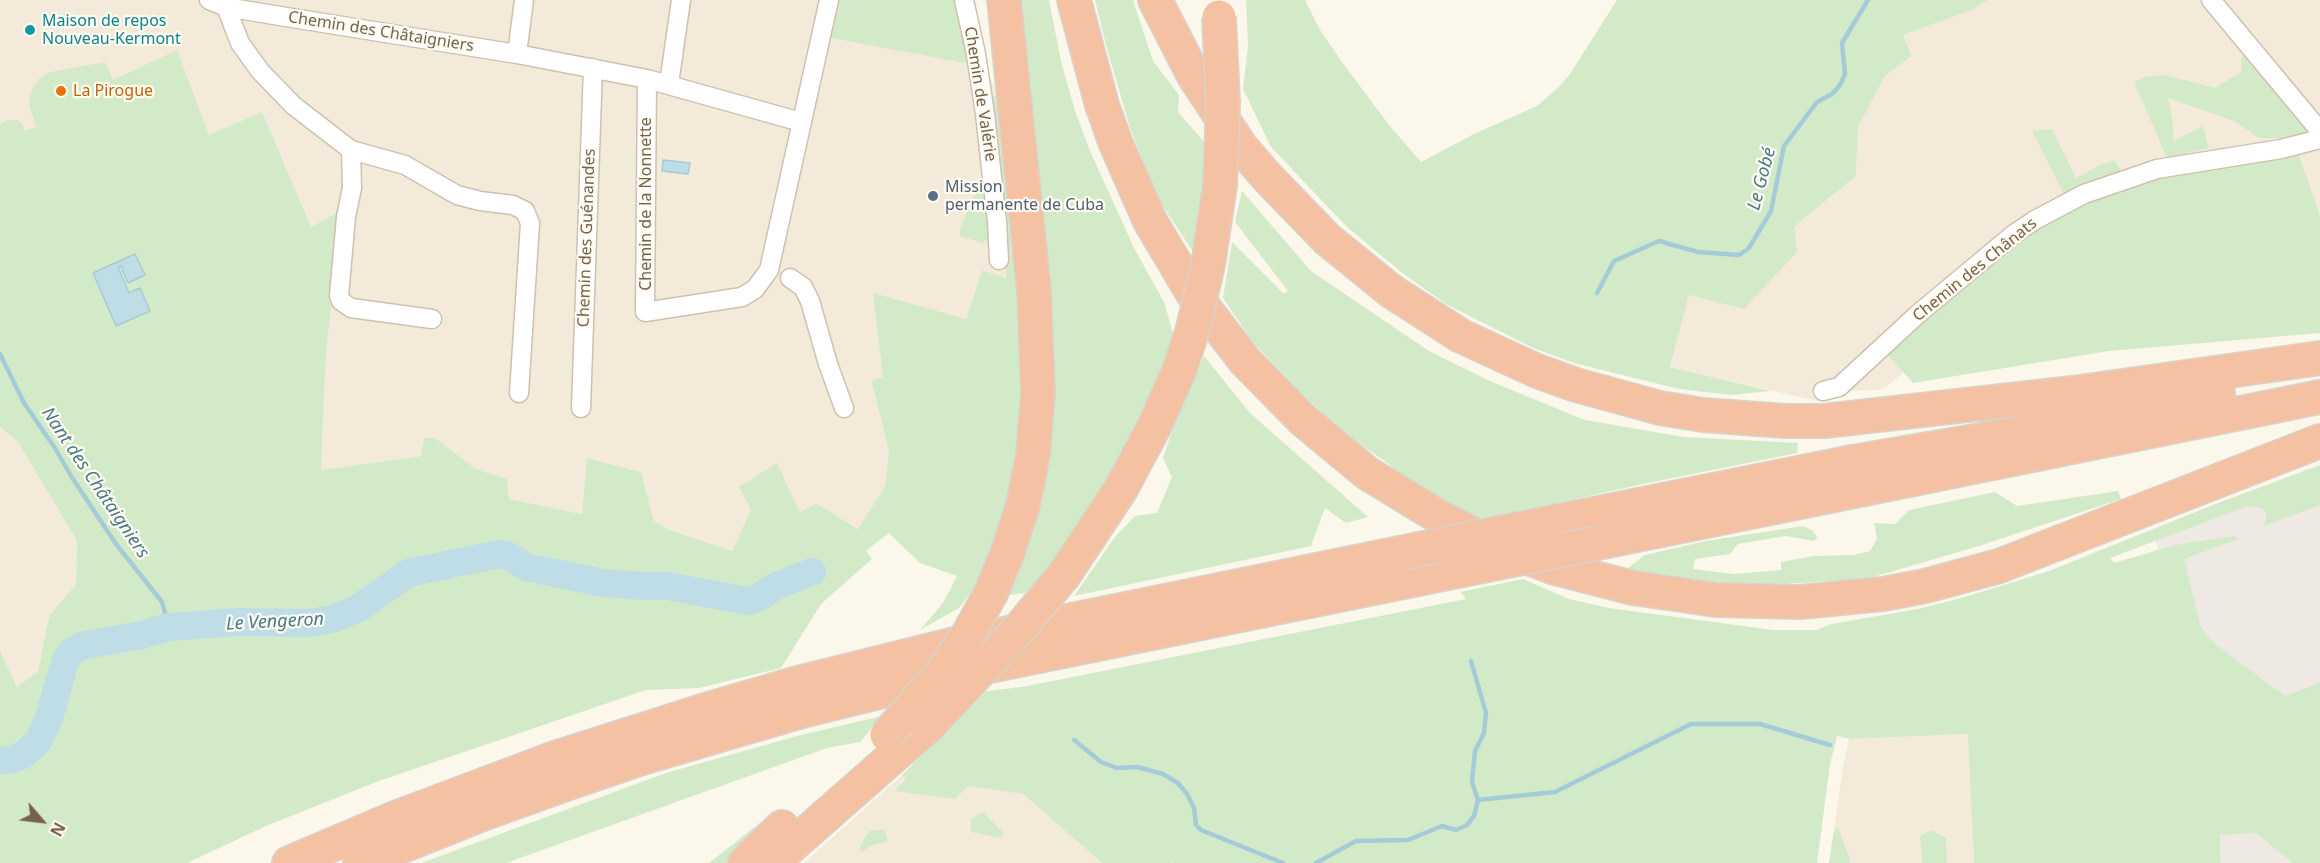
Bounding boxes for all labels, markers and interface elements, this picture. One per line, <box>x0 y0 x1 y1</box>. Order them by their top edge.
street label: Chemin des Châtaigniers <box>287 8 475 56</box>
place label: Maison de repos Nouveau-Kermont <box>42 11 181 49</box>
marker: Maison de repos Nouveau-Kermont <box>23 23 37 37</box>
street label: Chemin de Valérie <box>960 25 1000 163</box>
place label: La Pirogue <box>73 81 153 101</box>
marker: La Pirogue <box>54 84 68 98</box>
street label: Chemin de la Nonnette <box>636 117 656 291</box>
water label: Le Gobé <box>1743 145 1781 213</box>
street label: Chemin des Guénandes <box>574 148 600 328</box>
place label: Mission permanente de Cuba <box>945 177 1104 215</box>
marker: Mission permanente de Cuba <box>926 189 940 203</box>
street label: Chemin des Chânats <box>1909 214 2041 326</box>
water label: Nant des Châtaigniers <box>36 403 154 563</box>
water label: Le Vengeron <box>225 609 325 635</box>
north arrow <box>12 791 72 851</box>
text: N <box>45 819 71 840</box>

